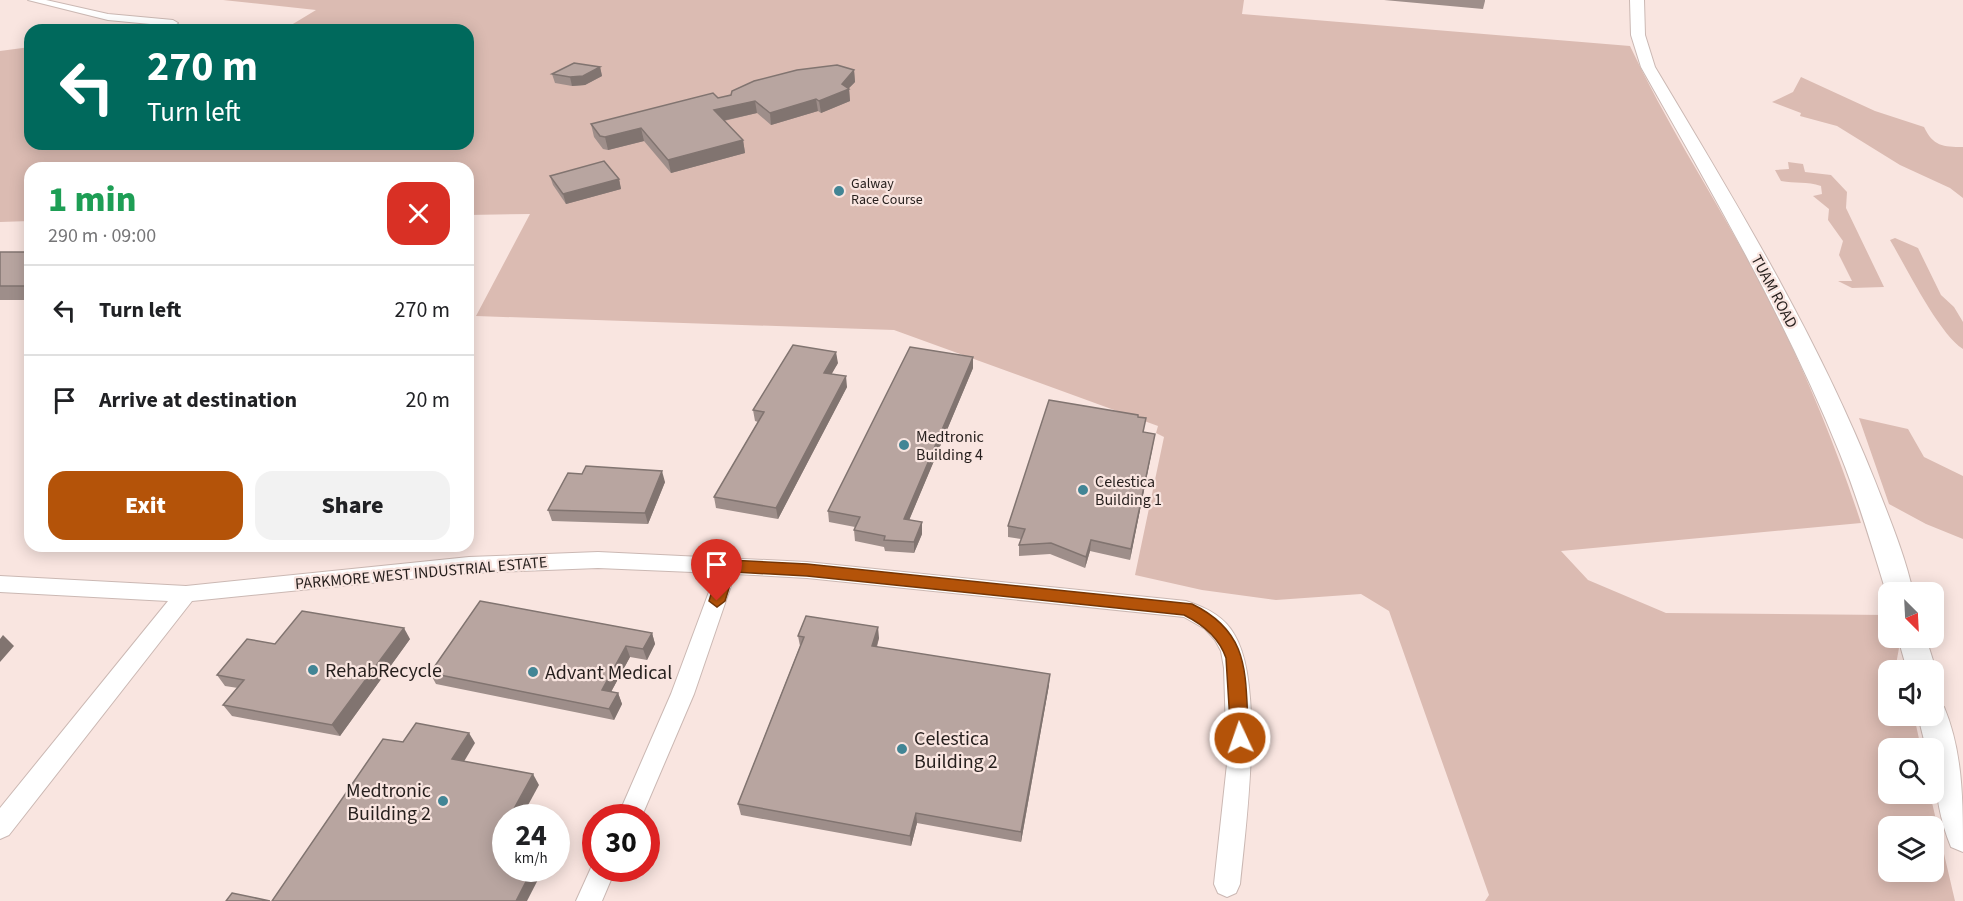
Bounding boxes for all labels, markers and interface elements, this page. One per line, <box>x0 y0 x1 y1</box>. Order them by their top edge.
text: 270 m <box>147 37 258 97</box>
icon: left <box>48 48 126 126</box>
text: Turn left <box>147 93 241 132</box>
text: 1 min <box>48 174 136 225</box>
place label: Galway Race Course <box>851 174 923 210</box>
button: close <box>387 182 450 245</box>
marker: Galway Race Course <box>832 184 846 198</box>
text: 290 m · 09:00 <box>48 222 156 250</box>
street label: TUAM ROAD <box>1746 251 1803 332</box>
icon: left <box>48 294 81 327</box>
text: Turn left <box>99 294 181 326</box>
text: 270 m <box>395 294 450 326</box>
icon: arrive <box>48 384 81 417</box>
text: Arrive at destination <box>99 384 297 416</box>
text: 20 m <box>405 384 450 416</box>
place label: Medtronic Building 4 <box>916 426 984 466</box>
marker: Medtronic Building 4 <box>897 438 911 452</box>
button: Exit <box>48 471 243 540</box>
button: Share <box>255 471 450 540</box>
place label: Celestica Building 1 <box>1095 471 1162 511</box>
marker: Celestica Building 1 <box>1076 483 1090 497</box>
pin <box>691 539 742 601</box>
icon: arrive <box>700 548 733 581</box>
street label: PARKMORE WEST INDUSTRIAL ESTATE <box>294 551 548 595</box>
north arrow <box>1878 582 1944 648</box>
map controls <box>1878 582 1944 882</box>
place label: RehabRecycle <box>325 657 442 685</box>
place label: Advant Medical <box>545 659 672 687</box>
button: sound <box>1878 660 1944 726</box>
marker: RehabRecycle <box>306 663 320 677</box>
marker: Advant Medical <box>526 665 540 679</box>
position arrow <box>1208 706 1272 770</box>
place label: Celestica Building 2 <box>914 725 998 776</box>
button: search <box>1878 738 1944 804</box>
marker: Celestica Building 2 <box>895 742 909 756</box>
place label: Medtronic Building 2 <box>346 777 431 828</box>
marker: Medtronic Building 2 <box>436 794 450 808</box>
speed limit sign: 30 <box>582 804 660 882</box>
text: 24 <box>515 814 547 857</box>
button: layers <box>1878 816 1944 882</box>
text: km/h <box>514 848 548 869</box>

